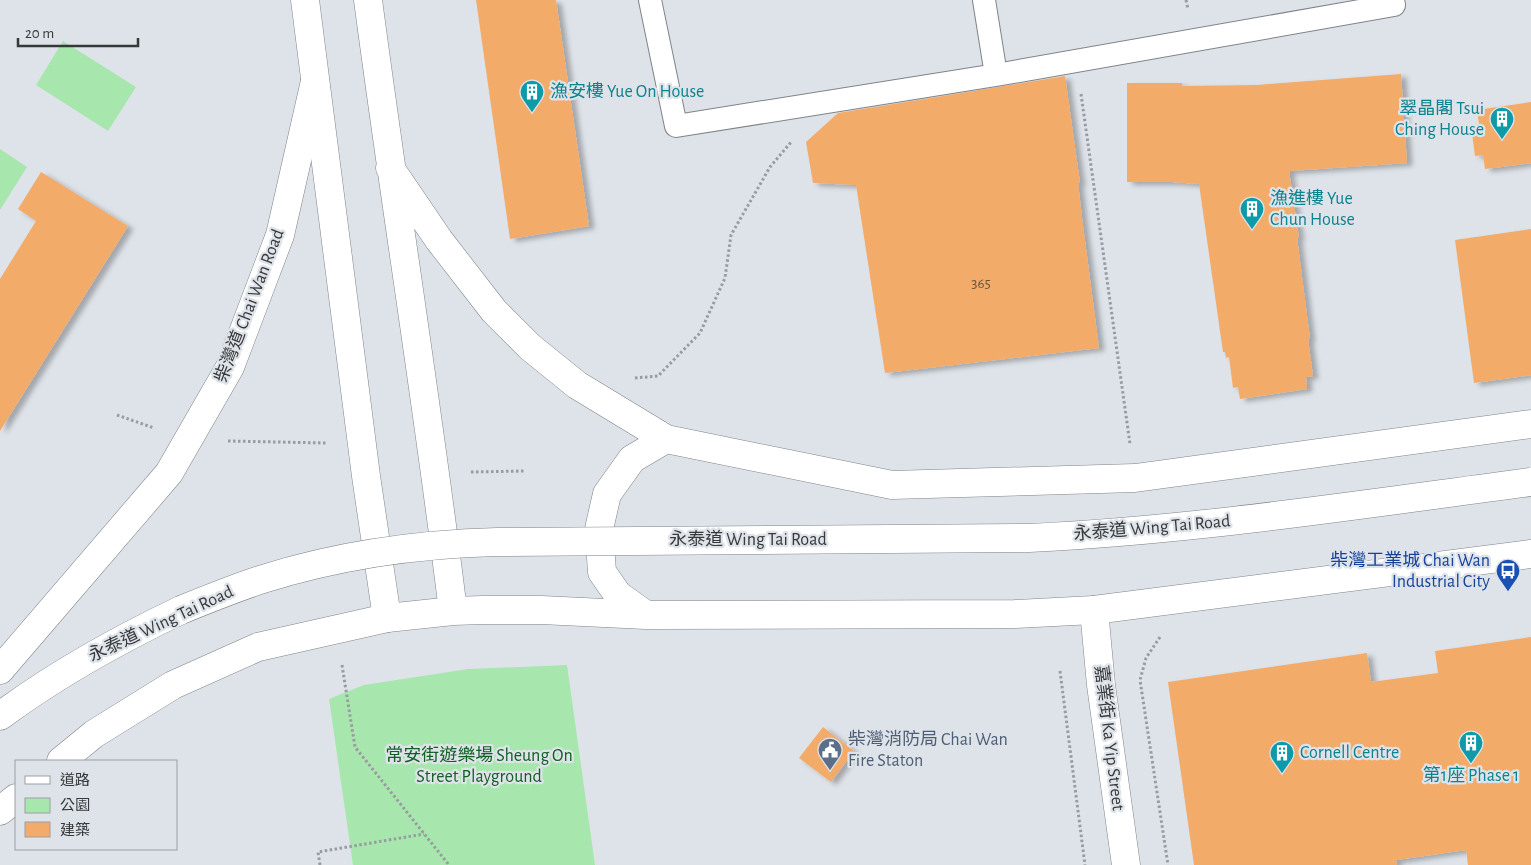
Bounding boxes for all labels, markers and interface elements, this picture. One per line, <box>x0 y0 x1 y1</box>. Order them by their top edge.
scale bar <box>18 15 138 47</box>
text: 20 m <box>25 26 54 41</box>
building icon: 漁安樓 Yue On House <box>519 79 545 113</box>
place label: 漁安樓 Yue On House <box>550 81 704 101</box>
place label: 翠晶閣 Tsui Ching House <box>1395 99 1484 139</box>
building icon: 翠晶閣 Tsui Ching House <box>1489 106 1515 140</box>
place label: 漁進樓 Yue Chun House <box>1270 188 1355 229</box>
building icon: 漁進樓 Yue Chun House <box>1239 196 1265 230</box>
street label: 柴灣道 Chai Wan Road <box>211 226 288 385</box>
house number: 365 <box>971 276 991 291</box>
street label: 永泰道 Wing Tai Road <box>1073 510 1231 544</box>
street label: 永泰道 Wing Tai Road <box>669 529 827 549</box>
place label: 柴灣工業城 Chai Wan Industrial City <box>1330 550 1490 591</box>
bus stop icon: 柴灣工業城 Chai Wan Industrial City <box>1495 558 1521 592</box>
street label: 永泰道 Wing Tai Road <box>85 581 236 665</box>
street label: 嘉業街 Ka Yip Street <box>1091 664 1129 812</box>
place label: 柴灣消防局 Chai Wan Fire Staton <box>848 729 1008 770</box>
building icon: 第1座 Phase 1 <box>1458 730 1484 764</box>
public building icon: 柴灣消防局 Chai Wan Fire Staton <box>817 737 843 771</box>
building icon: Cornell Centre <box>1269 740 1295 774</box>
place label: Cornell Centre <box>1300 744 1399 762</box>
park label: 常安街遊樂場 Sheung On Street Playground <box>385 745 573 786</box>
legend <box>15 760 178 850</box>
place label: 第1座 Phase 1 <box>1423 765 1519 785</box>
text: 道路 <box>60 772 90 788</box>
text: 公園 <box>60 798 90 813</box>
text: 建築 <box>60 822 90 838</box>

